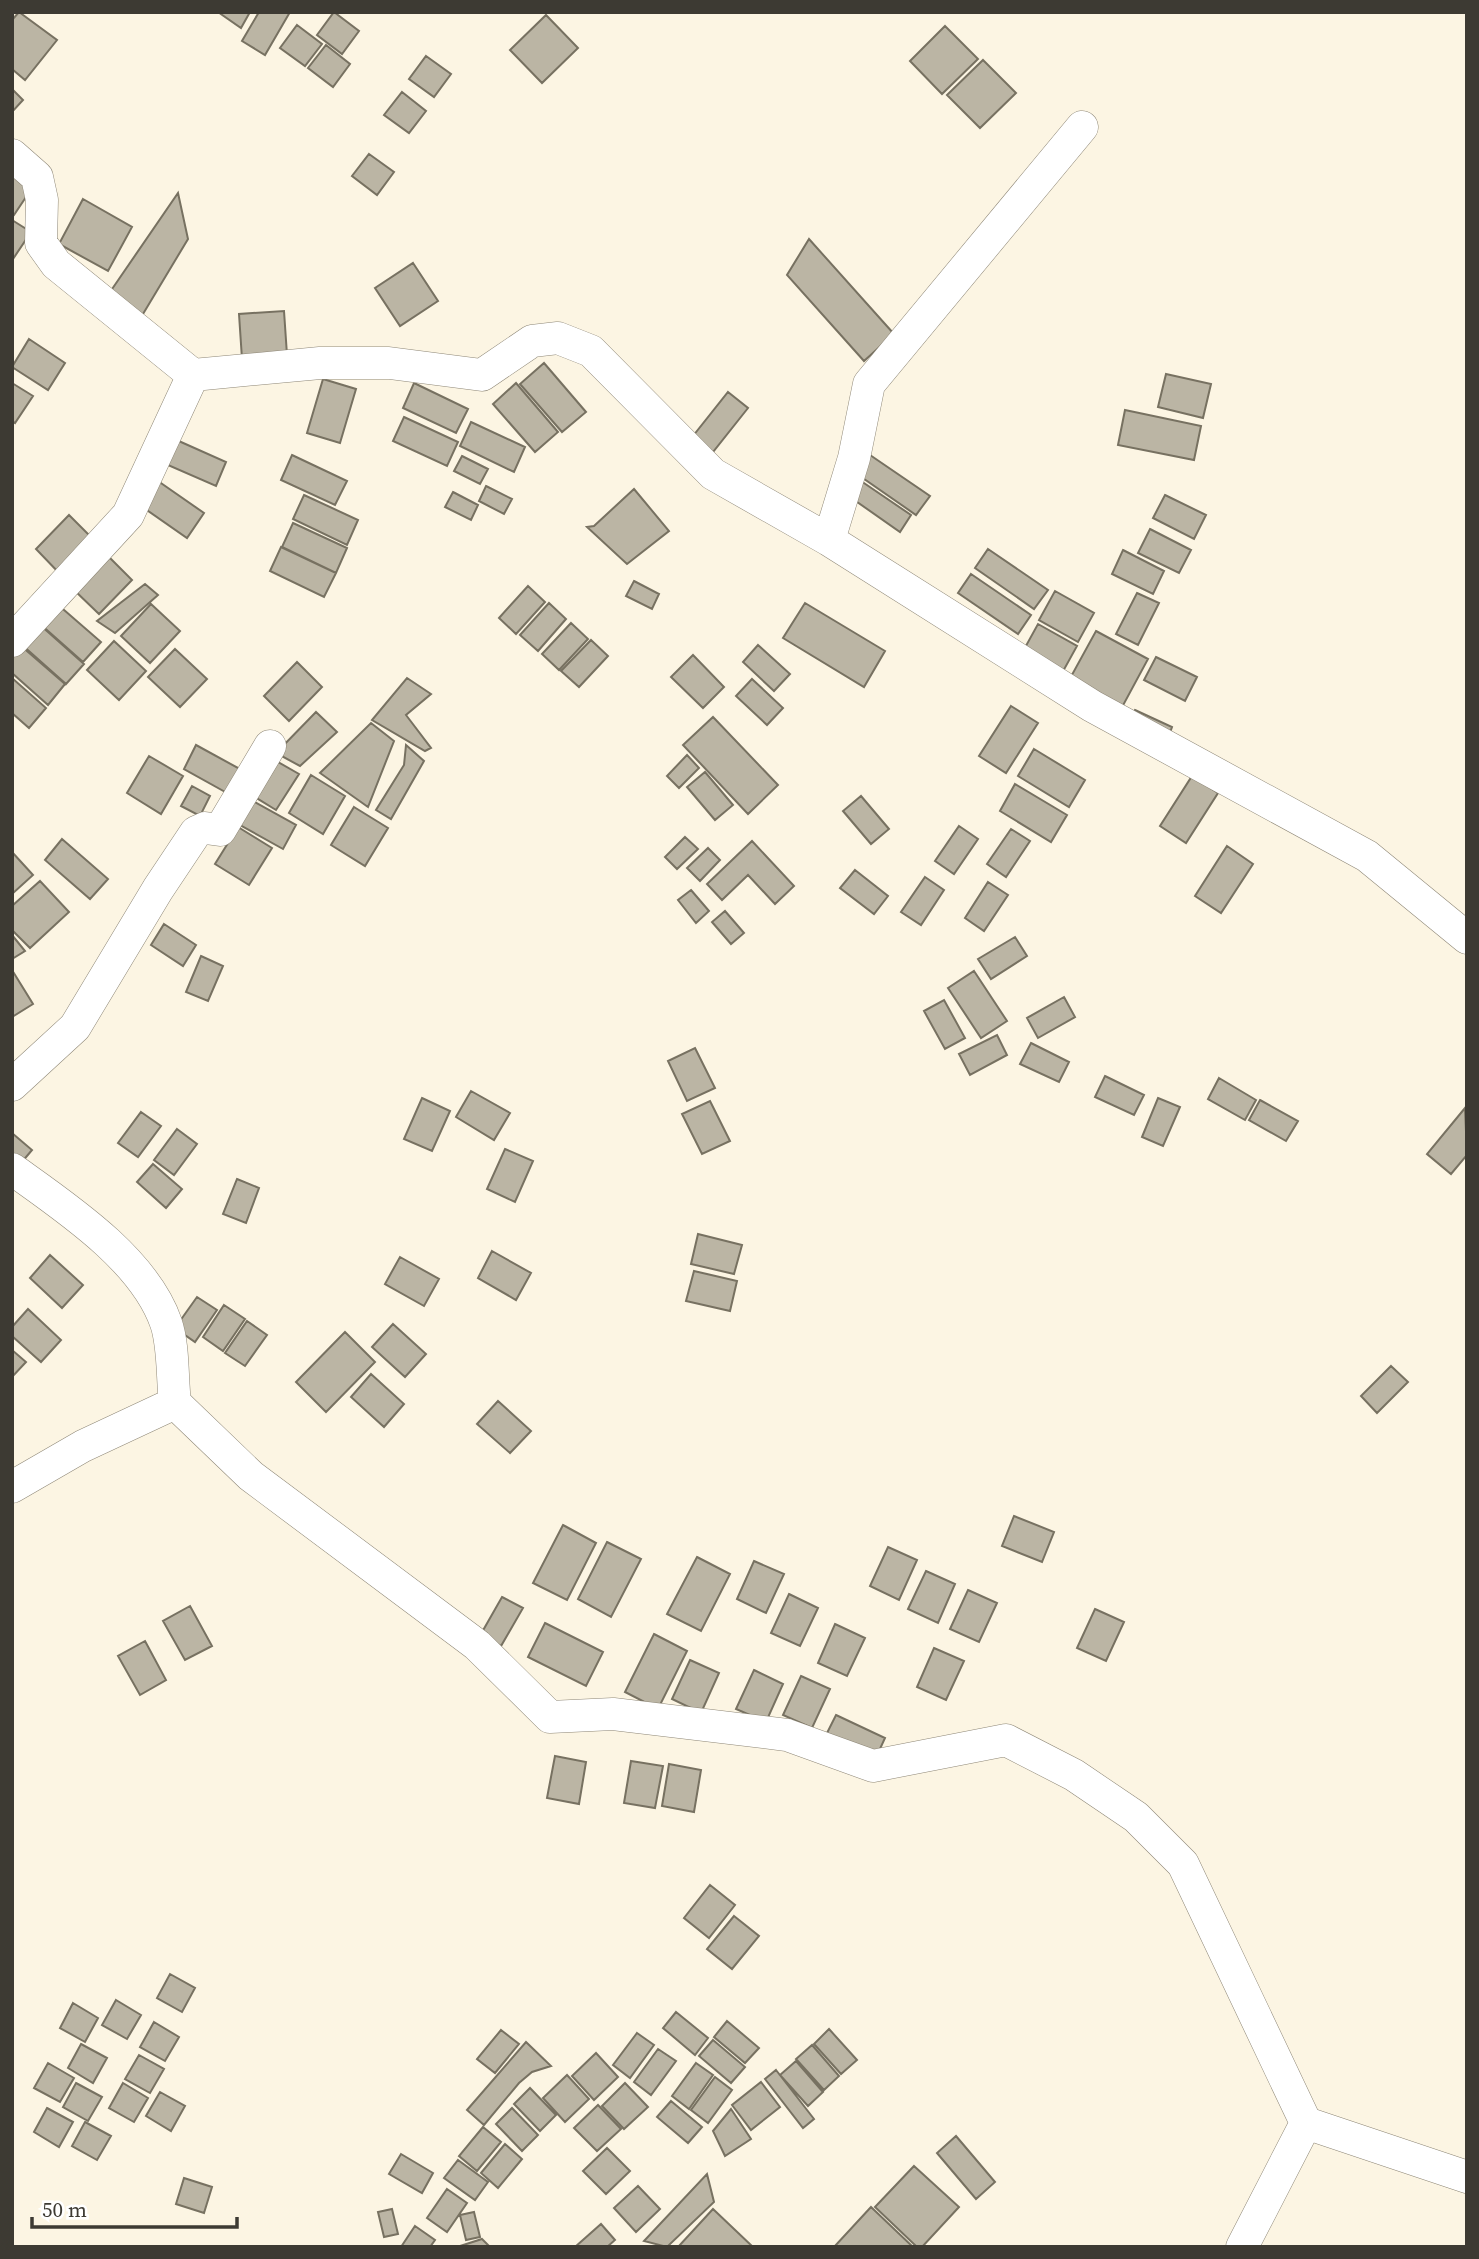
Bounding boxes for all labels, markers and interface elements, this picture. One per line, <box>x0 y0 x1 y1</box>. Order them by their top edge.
scale bar <box>32 2186 236 2230</box>
text: 50 m <box>42 2195 87 2224</box>

